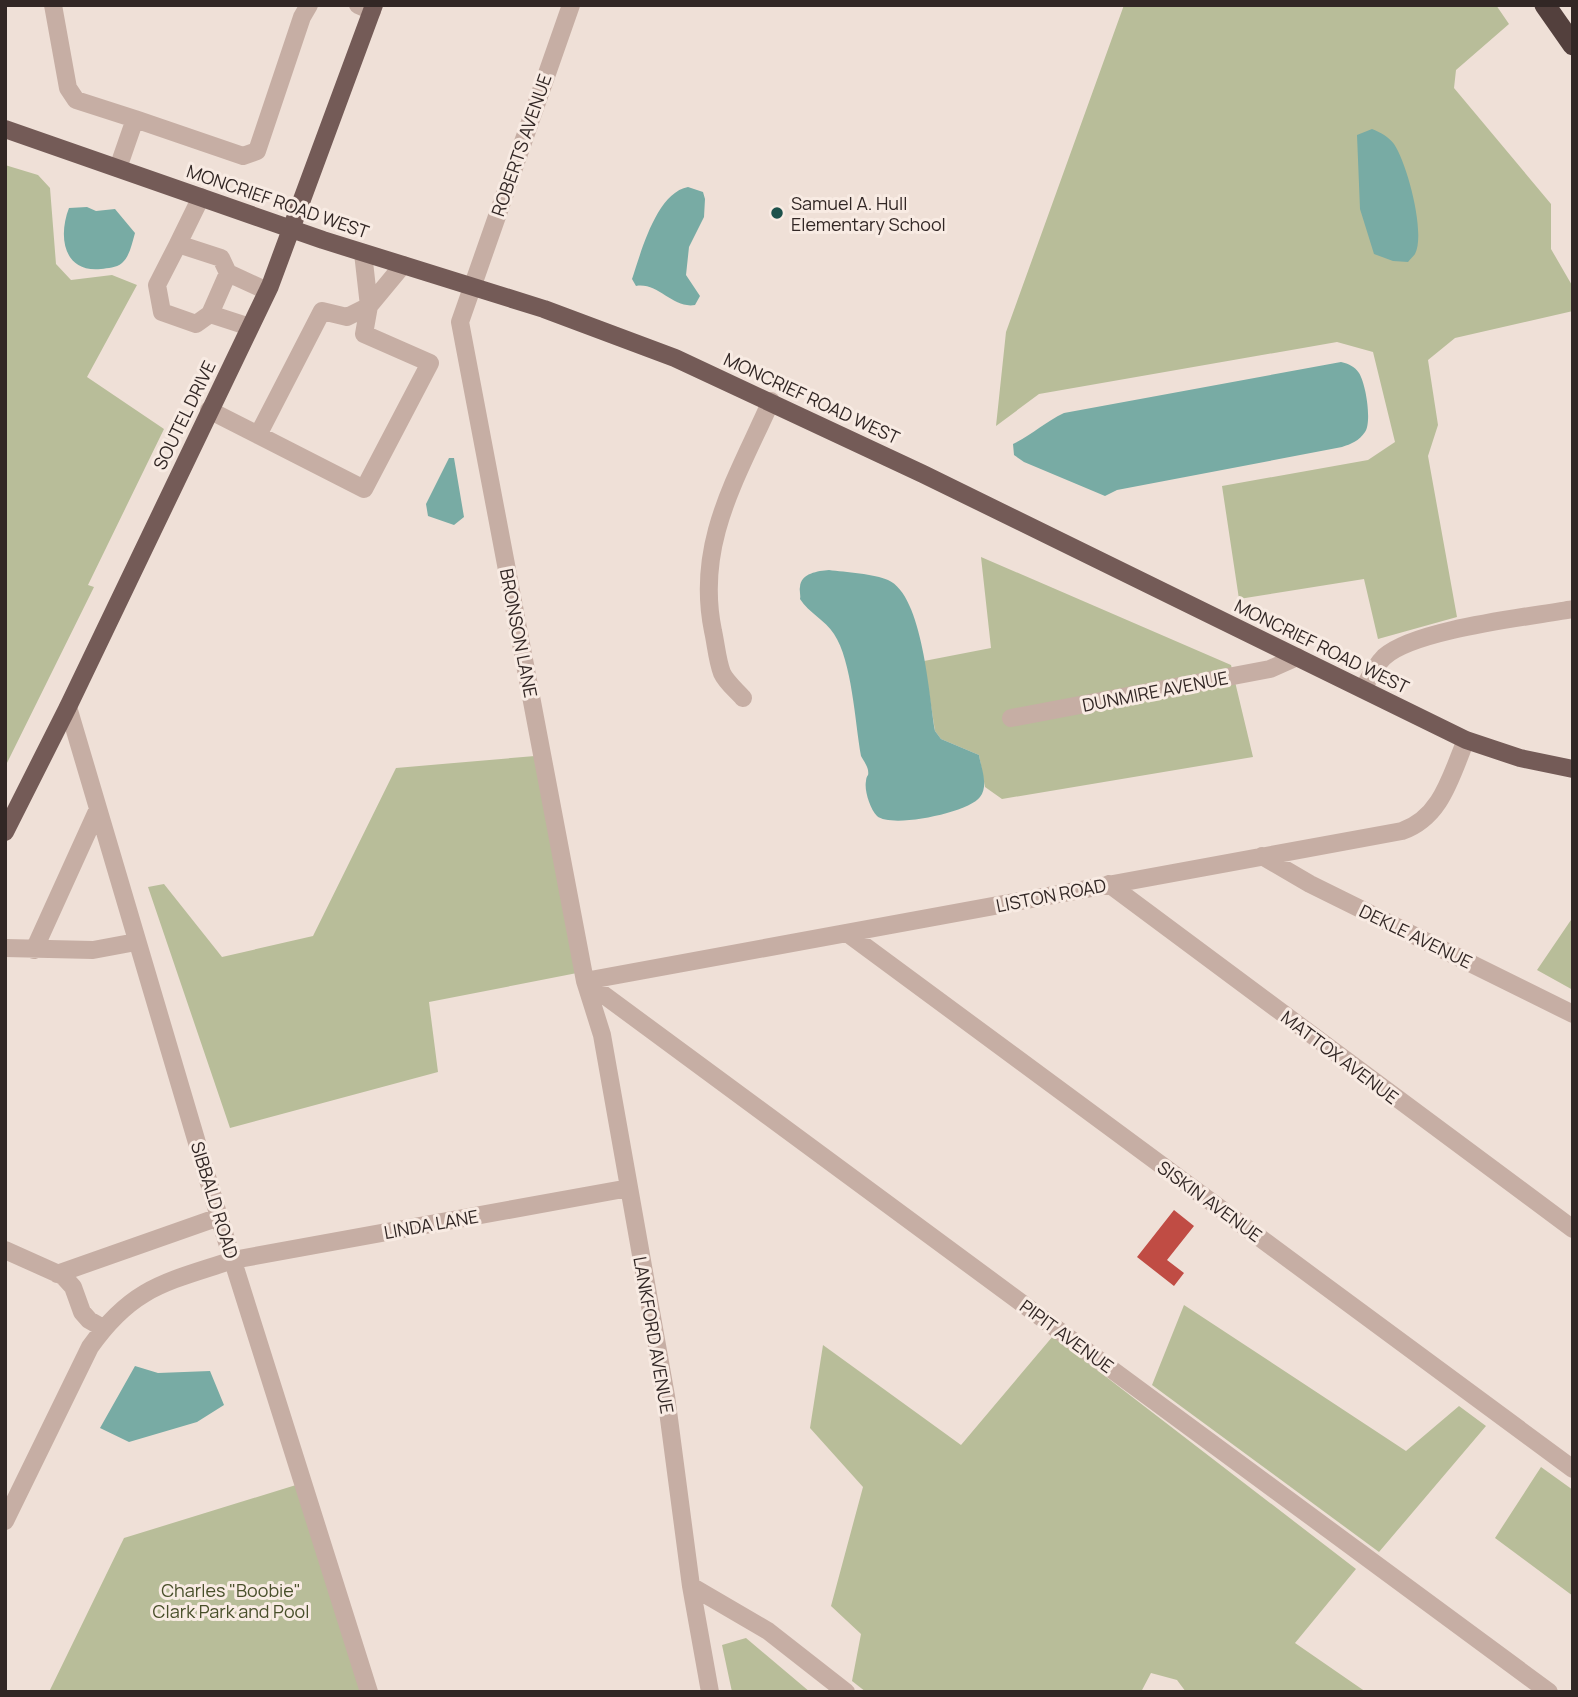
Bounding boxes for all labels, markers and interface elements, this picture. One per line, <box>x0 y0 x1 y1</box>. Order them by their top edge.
street label: ROBERTS AVENUE <box>485 71 557 219</box>
street label: MONCRIEF ROAD WEST <box>184 158 373 244</box>
place label: Samuel A. Hull Elementary School <box>791 191 946 236</box>
marker: Samuel A. Hull Elementary School <box>769 205 785 221</box>
street label: MONCRIEF ROAD WEST <box>720 347 904 449</box>
street label: SOUTEL DRIVE <box>147 357 221 473</box>
street label: BRONSON LANE <box>495 566 543 700</box>
street label: MONCRIEF ROAD WEST <box>1231 593 1414 699</box>
street label: DUNMIRE AVENUE <box>1080 665 1230 717</box>
street label: LISTON ROAD <box>994 873 1108 917</box>
street label: DEKLE AVENUE <box>1356 898 1476 974</box>
street label: MATTOX AVENUE <box>1276 1005 1404 1109</box>
street label: SIBBALD ROAD <box>186 1139 244 1261</box>
street label: SISKIN AVENUE <box>1153 1155 1267 1247</box>
street label: LINDA LANE <box>382 1204 480 1244</box>
street label: LANKFORD AVENUE <box>628 1255 680 1415</box>
street label: PIPIT AVENUE <box>1015 1294 1119 1378</box>
park label: Charles "Boobie" Clark Park and Pool <box>153 1578 309 1623</box>

